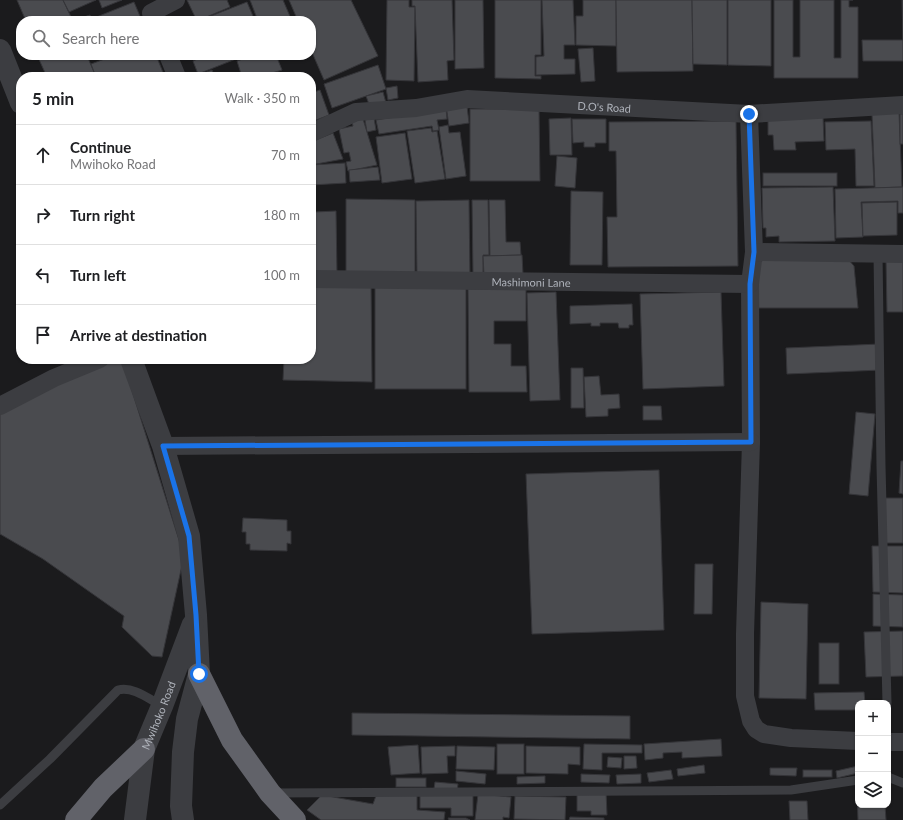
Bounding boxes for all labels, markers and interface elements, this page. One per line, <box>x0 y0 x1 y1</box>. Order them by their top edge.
search box <box>16 16 316 60</box>
icon: search <box>30 27 52 49</box>
text: Search here <box>62 29 139 47</box>
text: 5 min <box>32 88 74 109</box>
text: Walk · 350 m <box>224 90 300 106</box>
street label: D.O's Road <box>577 98 631 114</box>
route end <box>740 105 758 123</box>
text: Continue <box>70 138 131 156</box>
icon: ahead <box>32 144 54 166</box>
text: 70 m <box>271 147 300 163</box>
text: Mwihoko Road <box>70 156 156 172</box>
icon: right <box>32 204 54 226</box>
text: Turn right <box>70 206 135 224</box>
text: 180 m <box>263 207 300 223</box>
icon: left <box>32 264 54 286</box>
text: Turn left <box>70 266 126 284</box>
text: 100 m <box>263 267 300 283</box>
street label: Mashimoni Lane <box>491 275 571 288</box>
icon: arrive <box>32 324 54 346</box>
text: Arrive at destination <box>70 326 207 344</box>
route start <box>190 665 208 683</box>
street label: Mwihoko Road <box>138 679 177 751</box>
map controls <box>855 700 891 808</box>
button: + <box>855 700 891 736</box>
button: − <box>855 736 891 772</box>
button: layers <box>855 772 891 808</box>

